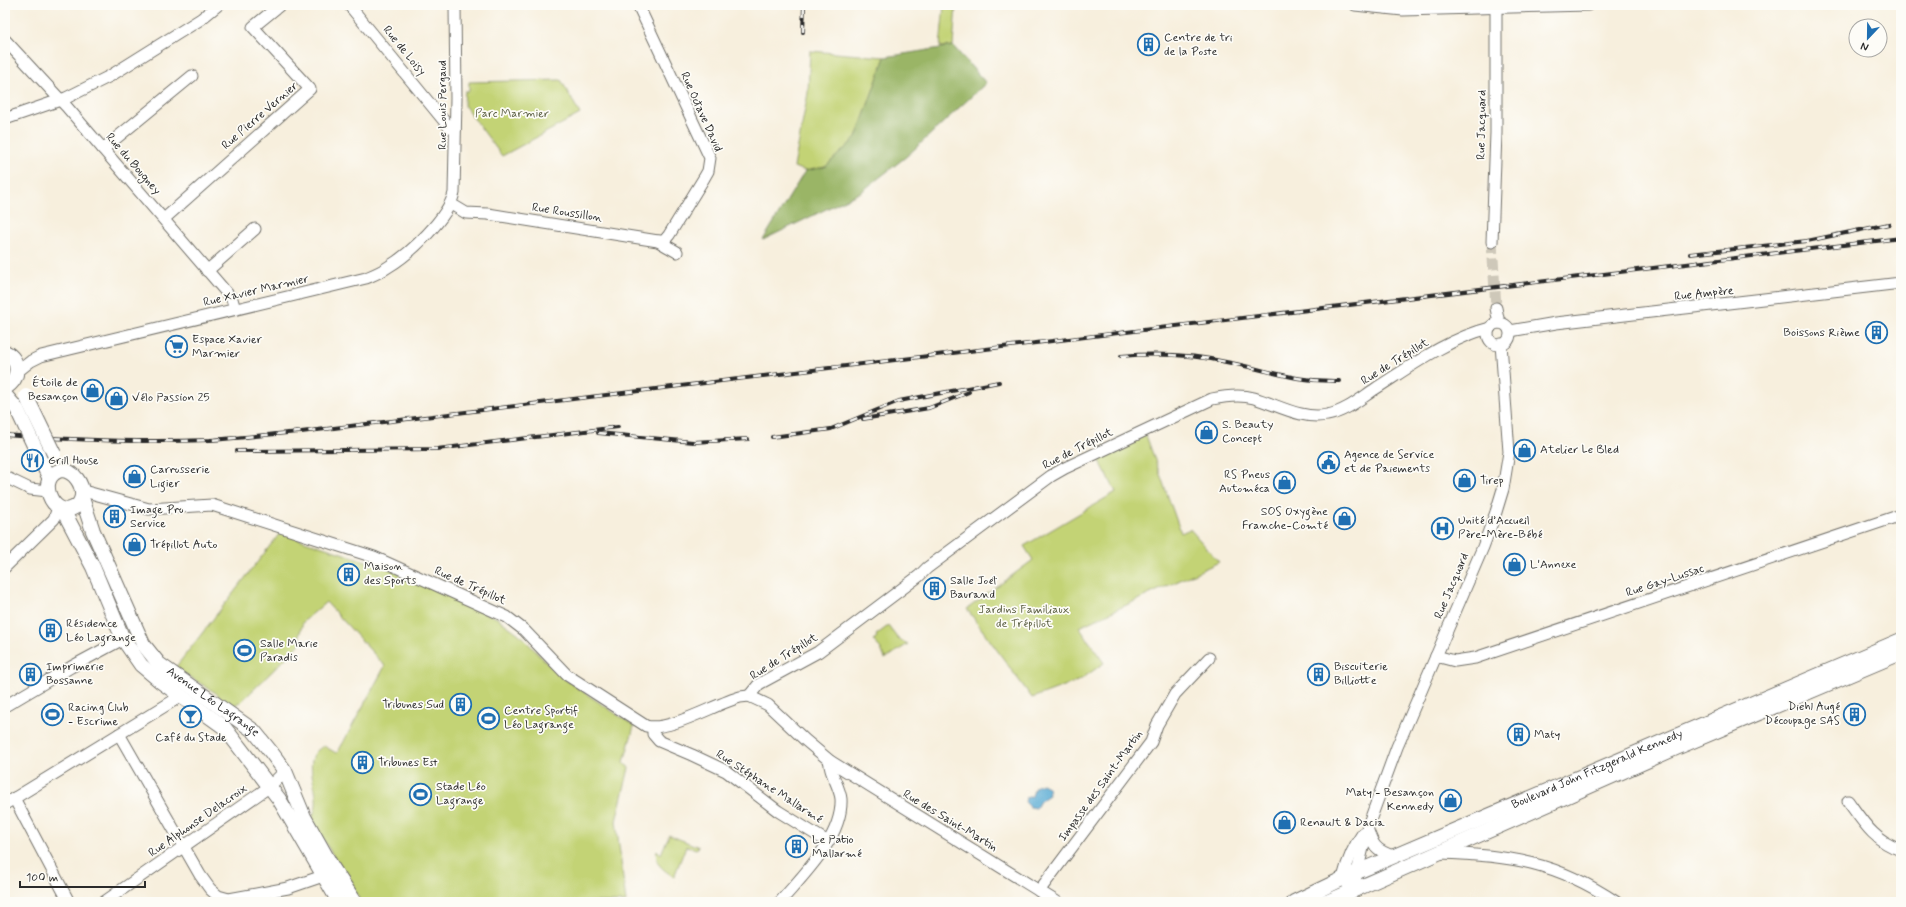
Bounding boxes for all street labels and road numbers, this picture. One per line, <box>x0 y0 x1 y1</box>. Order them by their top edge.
street label: Rue de Loisy <box>379 23 429 80</box>
street label: Rue Louis Pergaud <box>435 60 451 150</box>
street label: Rue Octave David <box>676 69 726 155</box>
street label: Rue Pierre Vernier <box>219 78 301 154</box>
street label: Rue Jacquard <box>1473 90 1491 160</box>
street label: Rue du Bougney <box>102 130 164 198</box>
street label: Rue Roussillon <box>531 200 604 227</box>
street label: Rue Xavier Marmier <box>202 271 310 311</box>
street label: Rue Ampère <box>1674 283 1735 305</box>
street label: Rue de Trépillot <box>1358 335 1432 389</box>
street label: Rue de Trépillot <box>1040 424 1116 474</box>
street label: Rue Jacquard <box>1431 551 1473 621</box>
street label: Rue Gay-Lussac <box>1624 561 1706 601</box>
street label: Rue de Trépillot <box>432 563 508 609</box>
street label: Rue de Trépillot <box>747 630 821 684</box>
street label: Avenue Léo Lagrange <box>163 664 264 740</box>
street label: Boulevard John Fitzgerald Kennedy <box>1509 726 1685 813</box>
street label: Impasse des Saint-Martin <box>1055 727 1147 845</box>
street label: Rue Stéphane Mallarmé <box>713 747 826 828</box>
street label: Rue Alphonse Delacroix <box>145 781 251 861</box>
street label: Rue des Saint-Martin <box>900 786 1000 856</box>

